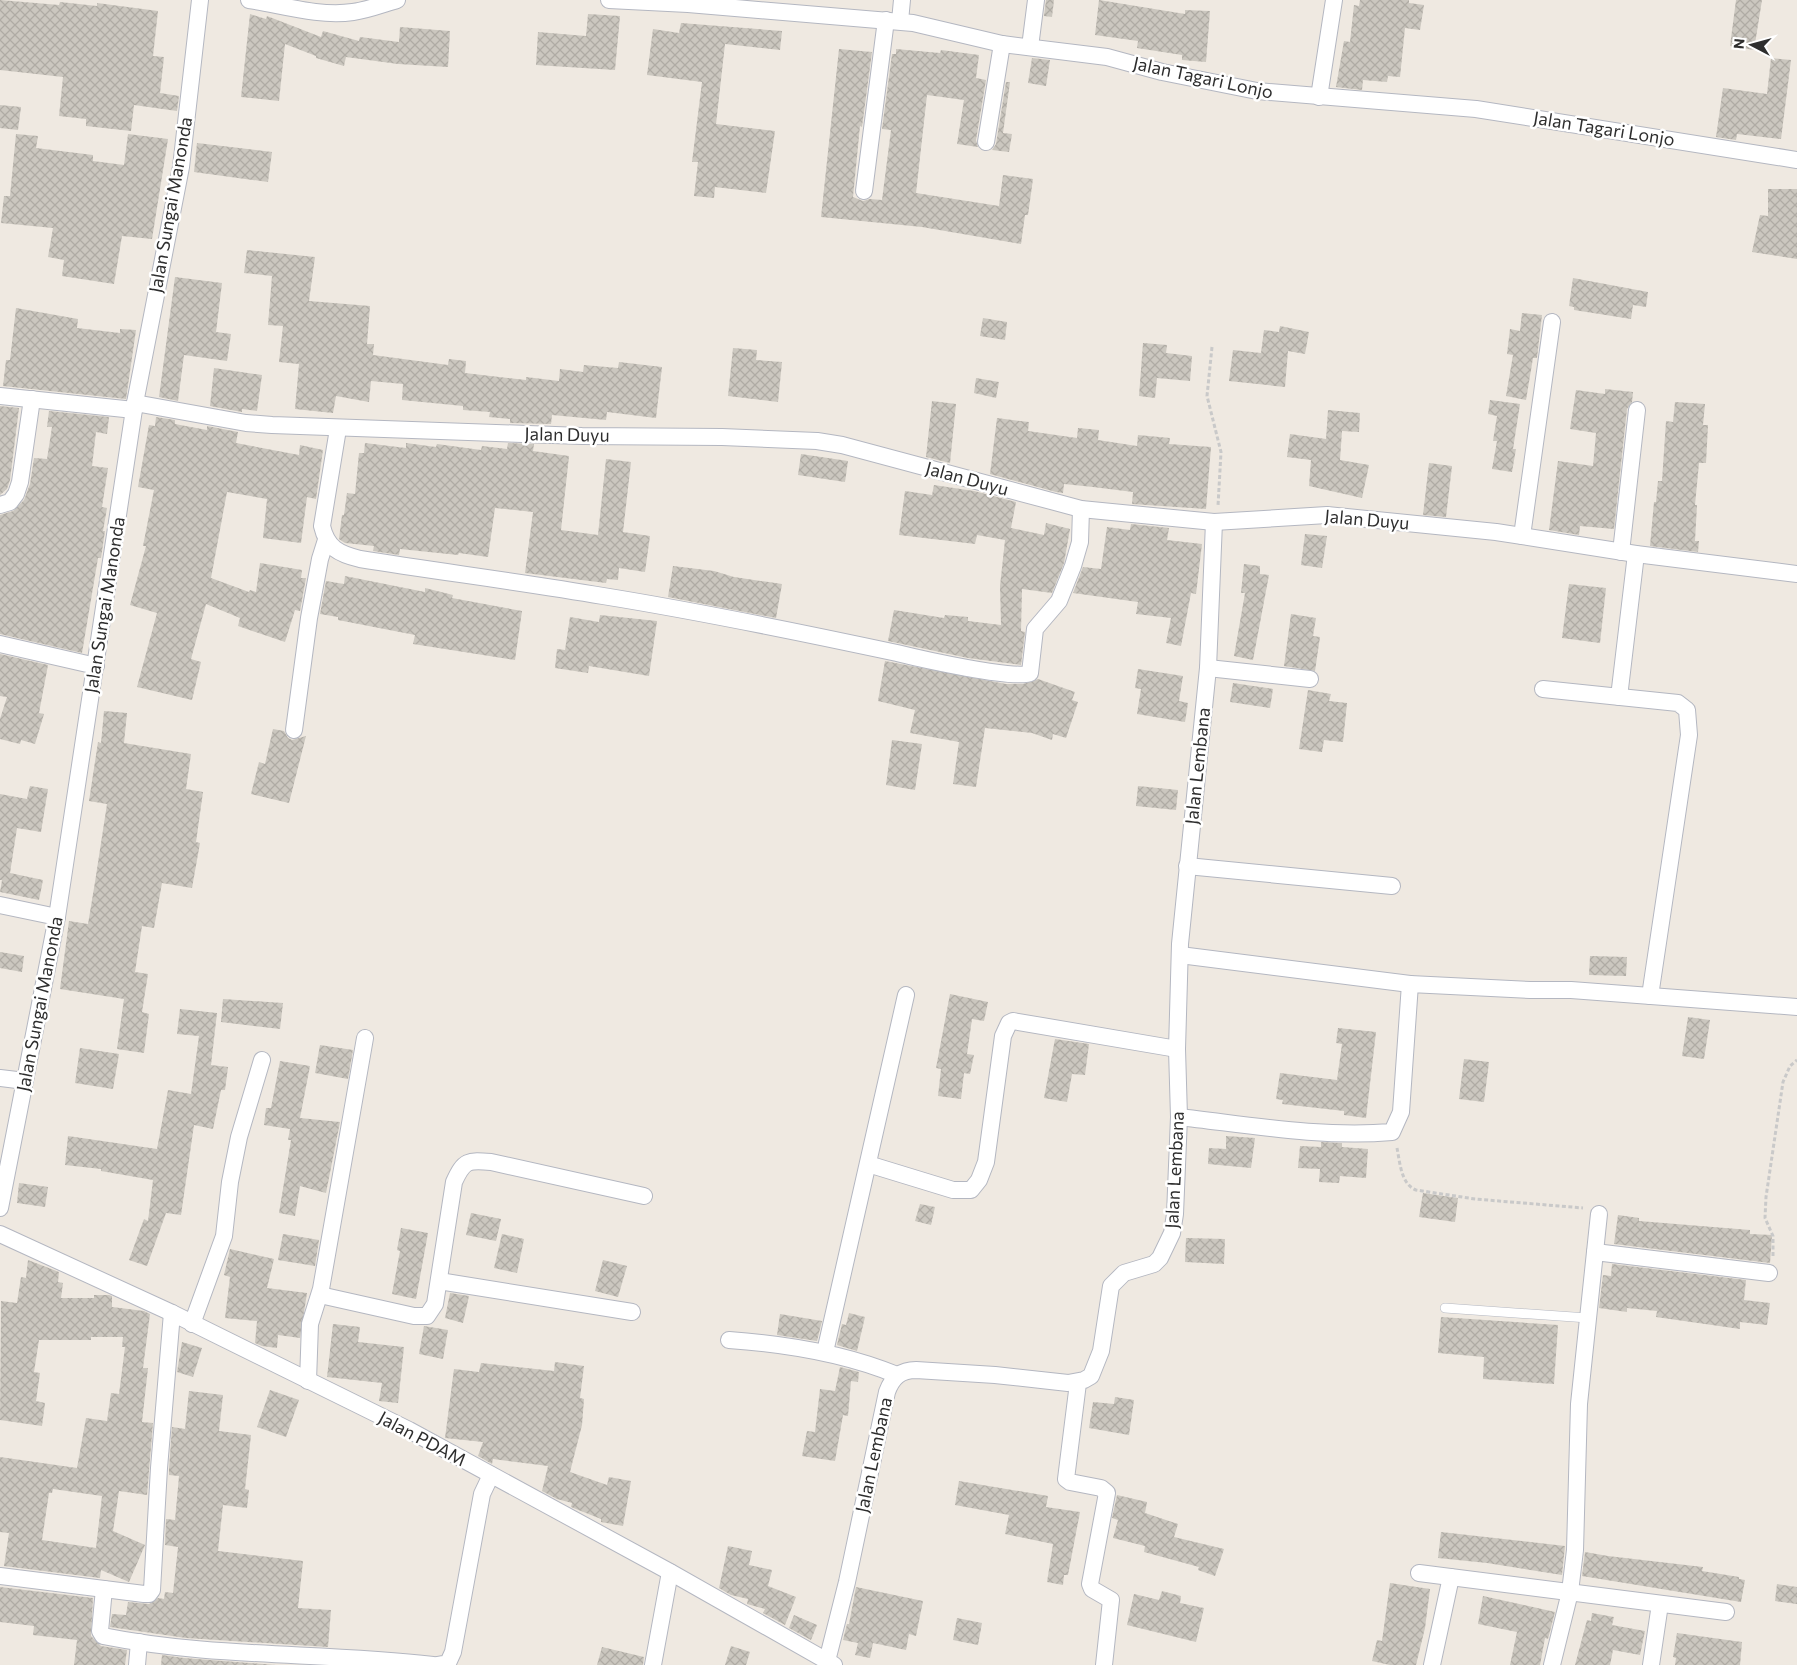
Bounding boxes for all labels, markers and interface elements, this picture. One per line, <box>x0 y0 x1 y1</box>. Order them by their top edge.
north arrow <box>1727 20 1777 70</box>
text: N <box>1730 37 1748 50</box>
street label: Jalan Tagari Lonjo <box>1131 51 1275 103</box>
street label: Jalan Tagari Lonjo <box>1532 106 1676 150</box>
street label: Jalan Sungai Manonda <box>144 115 196 294</box>
street label: Jalan Duyu <box>524 422 610 446</box>
street label: Jalan Duyu <box>923 456 1011 500</box>
street label: Jalan Duyu <box>1324 504 1410 534</box>
street label: Jalan Sungai Manonda <box>79 515 129 695</box>
street label: Jalan Lembana <box>1180 706 1214 826</box>
street label: Jalan Sungai Manonda <box>11 914 67 1093</box>
street label: Jalan Lembana <box>1160 1111 1188 1229</box>
street label: Jalan Lembana <box>850 1395 896 1515</box>
street label: Jalan PDAM <box>375 1406 470 1470</box>

